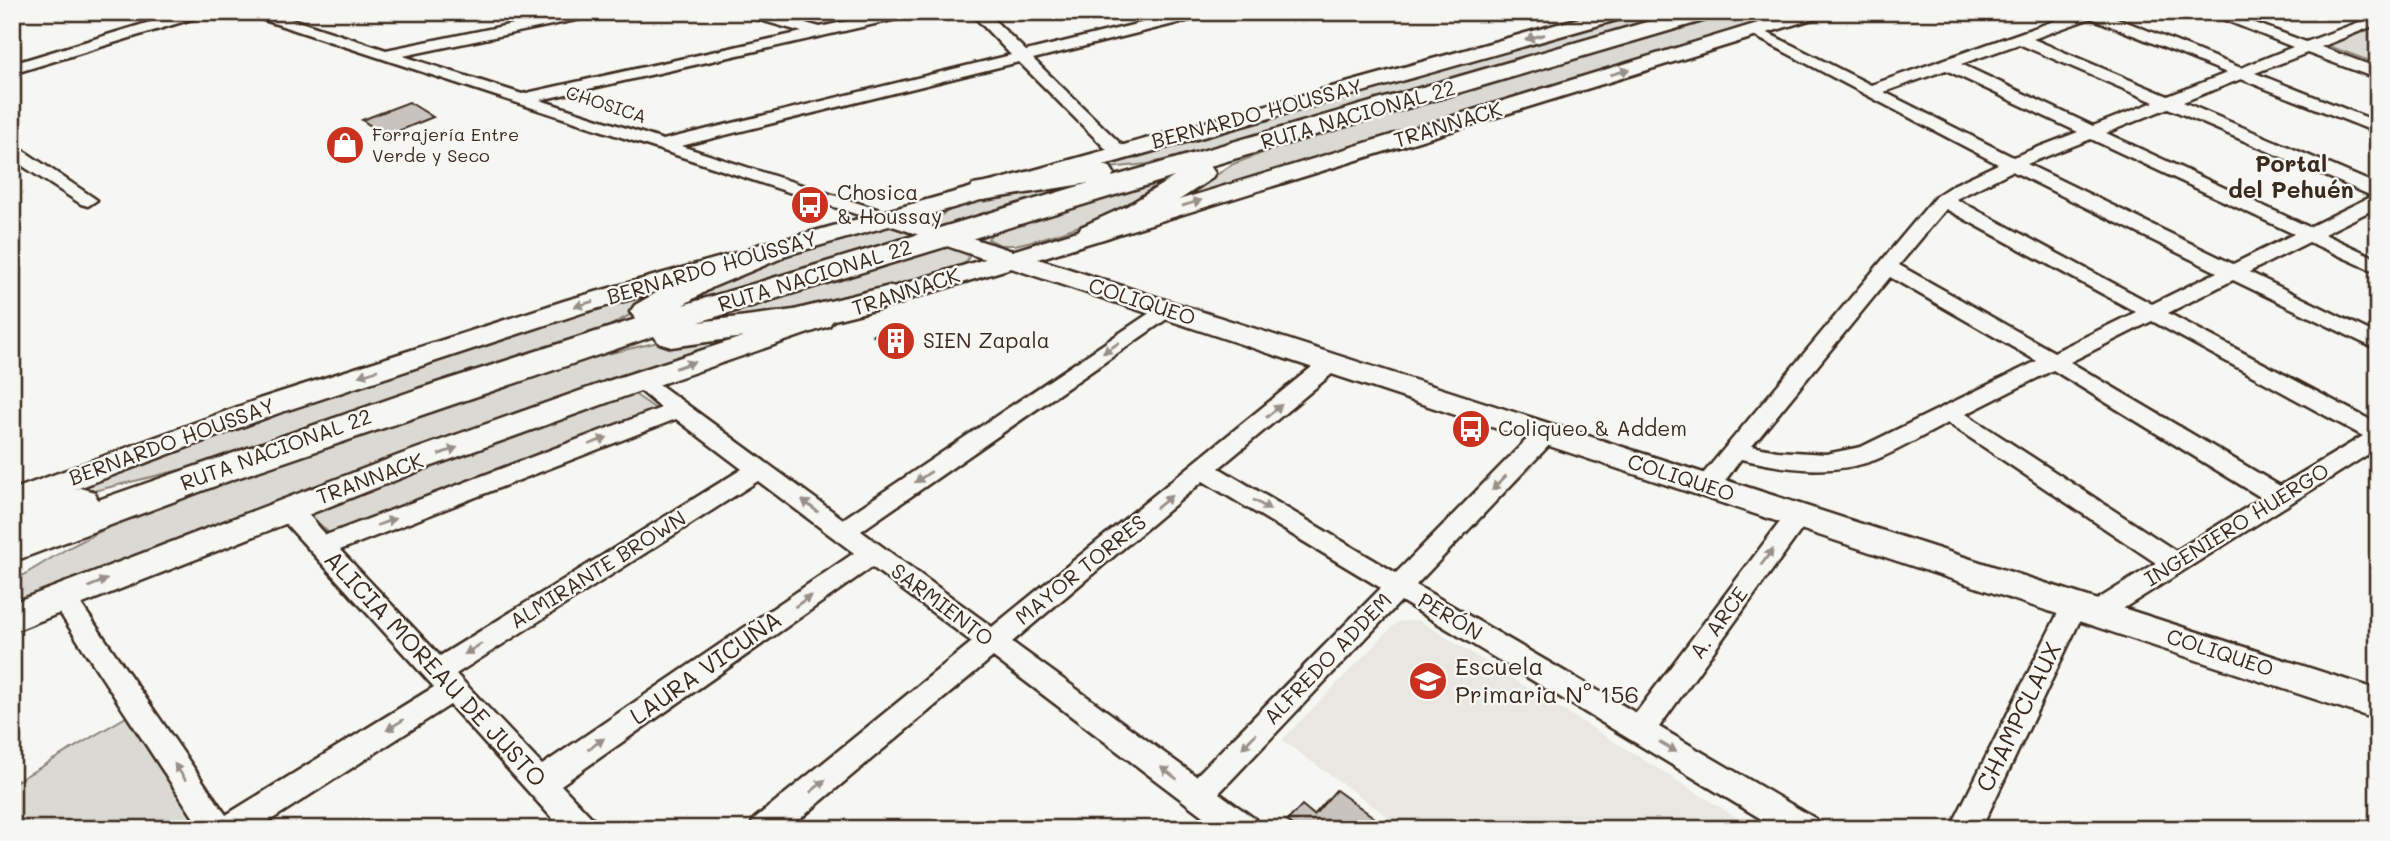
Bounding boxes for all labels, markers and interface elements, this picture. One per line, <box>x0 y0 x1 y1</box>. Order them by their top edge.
one-way arrow <box>1523 32 1545 43</box>
one-way arrow <box>1610 66 1631 77</box>
street label: BERNARDO HOUSSAY <box>1148 71 1365 154</box>
street label: RUTA NACIONAL 22 <box>1257 73 1458 154</box>
street label: CHOSICA <box>563 80 650 128</box>
street label: TRANNACK <box>1390 94 1505 153</box>
place label: Forrajería Entre Verde y Seco <box>372 122 519 167</box>
shop icon: Forrajería Entre Verde y Seco <box>324 124 366 166</box>
district label: Portal del Pehuén <box>2228 148 2354 204</box>
place label: Chosica & Houssay <box>837 178 942 229</box>
bus stop icon: Chosica & Houssay <box>789 184 831 226</box>
one-way arrow <box>1182 198 1203 208</box>
street label: BERNARDO HOUSSAY <box>603 224 820 309</box>
street label: RUTA NACIONAL 22 <box>714 232 915 317</box>
street label: TRANNACK <box>848 260 963 321</box>
street label: COLIQUEO <box>1086 271 1199 331</box>
one-way arrow <box>574 299 595 309</box>
building icon: SIEN Zapala <box>875 320 917 362</box>
place label: SIEN Zapala <box>923 326 1050 353</box>
one-way arrow <box>1101 342 1121 355</box>
one-way arrow <box>675 359 696 370</box>
one-way arrow <box>357 368 378 378</box>
street label: BERNARDO HOUSSAY <box>65 391 278 490</box>
street label: RUTA NACIONAL 22 <box>176 401 375 496</box>
one-way arrow <box>1266 404 1283 419</box>
bus stop icon: Coliqueo & Addem <box>1450 408 1492 450</box>
place label: Coliqueo & Addem <box>1498 414 1687 441</box>
one-way arrow <box>587 435 608 446</box>
one-way arrow <box>438 445 459 456</box>
street label: TRANNACK <box>312 446 427 509</box>
street label: COLIQUEO <box>1625 447 1738 507</box>
street label: INGENIERO HUERGO <box>2139 456 2333 591</box>
one-way arrow <box>914 470 932 484</box>
one-way arrow <box>1491 474 1508 490</box>
one-way arrow <box>1156 495 1173 510</box>
one-way arrow <box>1252 499 1271 512</box>
one-way arrow <box>801 500 819 514</box>
street label: ALMIRANTE BROWN <box>504 504 690 634</box>
street label: MAYOR TORRES <box>1009 508 1151 630</box>
one-way arrow <box>375 517 396 528</box>
street label: ALICIA MOREAU DE JUSTO <box>318 543 554 793</box>
one-way arrow <box>1760 548 1774 566</box>
street label: SARMIENTO <box>886 556 1000 651</box>
one-way arrow <box>88 578 109 589</box>
street label: A. ARCE <box>1683 581 1753 663</box>
street label: ALFREDO ADDEM <box>1257 586 1397 729</box>
street label: PERÓN <box>1414 586 1488 645</box>
one-way arrow <box>794 595 813 608</box>
street label: LAURA VICUÑA <box>623 603 787 731</box>
street label: COLIQUEO <box>2164 622 2277 682</box>
street label: CHAMPCLAUX <box>1968 636 2067 796</box>
one-way arrow <box>464 642 483 655</box>
place label: Escuela Primaria N° 156 <box>1455 650 1639 709</box>
school or university icon: Escuela Primaria N° 156 <box>1407 660 1449 702</box>
one-way arrow <box>386 718 404 732</box>
one-way arrow <box>1240 733 1257 750</box>
one-way arrow <box>587 737 605 751</box>
one-way arrow <box>1658 740 1677 753</box>
one-way arrow <box>173 763 187 781</box>
one-way arrow <box>1161 766 1179 781</box>
one-way arrow <box>808 778 826 793</box>

